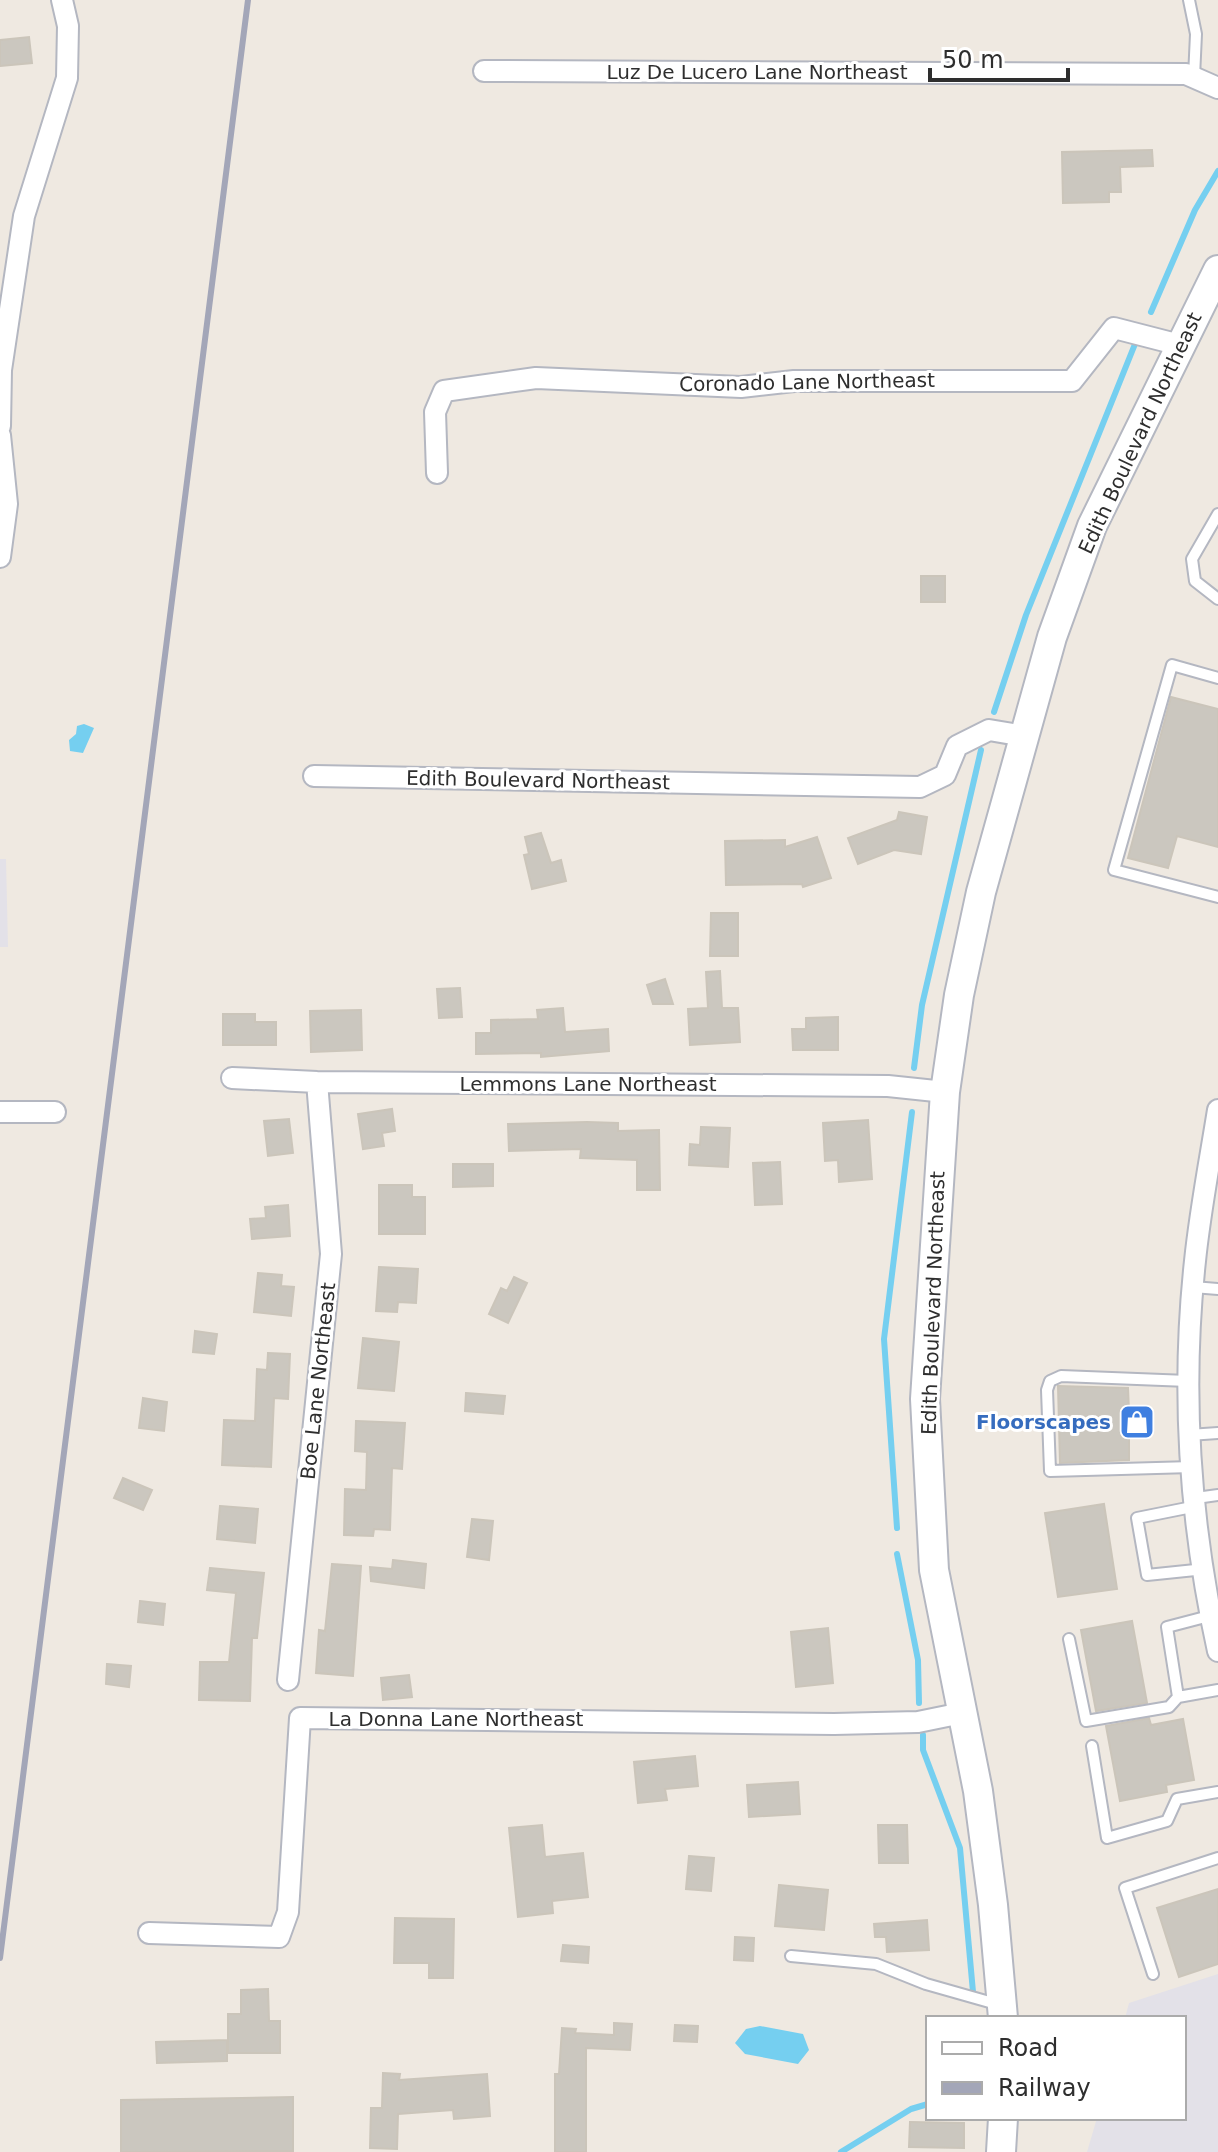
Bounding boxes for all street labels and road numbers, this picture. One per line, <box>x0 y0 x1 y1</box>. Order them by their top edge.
street label: Luz De Lucero Lane Northeast <box>606 60 908 84</box>
street label: Edith Boulevard Northeast <box>1073 308 1207 558</box>
street label: Coronado Lane Northeast <box>679 368 935 396</box>
street label: Edith Boulevard Northeast <box>406 766 670 794</box>
street label: Lemmons Lane Northeast <box>459 1072 717 1096</box>
street label: Edith Boulevard Northeast <box>916 1170 950 1435</box>
street label: Boe Lane Northeast <box>296 1281 340 1481</box>
street label: La Donna Lane Northeast <box>329 1707 584 1731</box>

